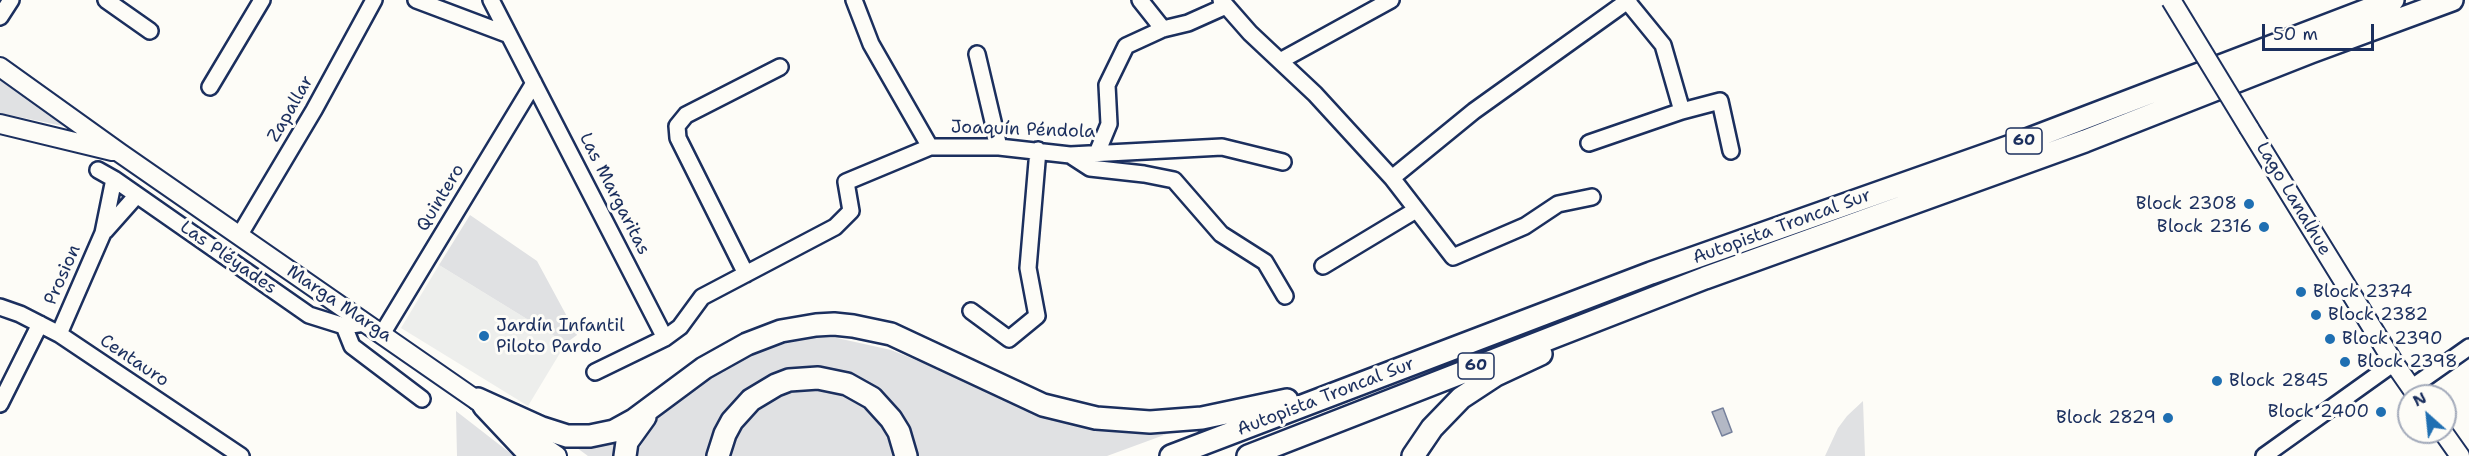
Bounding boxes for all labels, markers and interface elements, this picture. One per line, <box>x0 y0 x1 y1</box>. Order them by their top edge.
scale bar <box>2265 12 2378 50</box>
text: 50 m <box>2273 22 2318 46</box>
street label: Zapallar <box>263 72 319 146</box>
street label: Joaquín Péndola <box>950 117 1096 143</box>
road number: 60 <box>2006 128 2042 154</box>
street label: Las Margaritas <box>574 129 654 259</box>
street label: Lago Lanalhue <box>2251 138 2335 260</box>
street label: Quintero <box>413 160 469 236</box>
street label: Autopista Troncal Sur <box>1690 185 1874 269</box>
place label: Block 2308 <box>2136 193 2237 215</box>
marker: Block 2308 <box>2242 197 2256 211</box>
place label: Block 2316 <box>2157 216 2252 238</box>
street label: Las Pléyades <box>176 217 280 299</box>
marker: Block 2316 <box>2257 220 2271 234</box>
street label: Prosion <box>40 242 86 308</box>
street label: Marga Marga <box>282 261 396 347</box>
place label: Block 2374 <box>2313 281 2412 303</box>
marker: Block 2374 <box>2294 285 2308 299</box>
place label: Block 2382 <box>2328 304 2428 326</box>
marker: Block 2382 <box>2309 308 2323 322</box>
place label: Jardín Infantil Piloto Pardo <box>496 315 625 358</box>
place label: Block 2390 <box>2342 328 2443 350</box>
marker: Jardín Infantil Piloto Pardo <box>477 329 491 343</box>
street label: Centauro <box>95 330 173 392</box>
marker: Block 2390 <box>2323 332 2337 346</box>
place label: Block 2398 <box>2357 351 2458 373</box>
street label: Autopista Troncal Sur <box>1234 353 1418 441</box>
road number: 60 <box>1458 353 1494 379</box>
marker: Block 2398 <box>2338 355 2352 369</box>
place label: Block 2845 <box>2229 370 2328 392</box>
marker: Block 2845 <box>2210 374 2224 388</box>
north arrow <box>2397 384 2457 444</box>
text: N <box>2409 387 2430 412</box>
place label: Block 2400 <box>2268 401 2369 423</box>
marker: Block 2400 <box>2374 405 2388 419</box>
place label: Block 2829 <box>2056 407 2156 429</box>
marker: Block 2829 <box>2161 411 2175 425</box>

